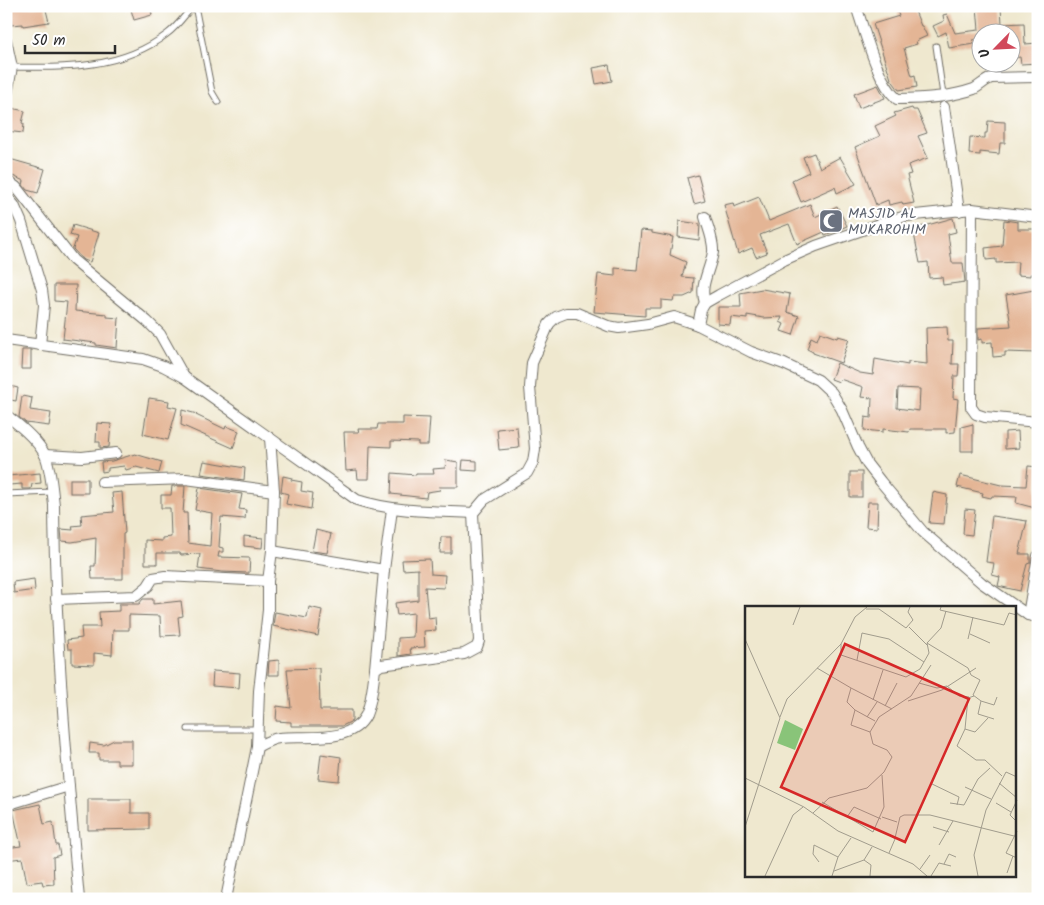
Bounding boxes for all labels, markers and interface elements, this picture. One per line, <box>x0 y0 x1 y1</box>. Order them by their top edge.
scale bar <box>25 22 115 54</box>
north arrow <box>972 22 1022 72</box>
text: 50 m <box>32 29 66 53</box>
text: U <box>973 44 997 61</box>
place label: MASJID AL MUKAROHIM <box>848 203 926 241</box>
mosque icon: MASJID AL MUKAROHIM <box>818 208 844 234</box>
inset map <box>745 606 1016 878</box>

